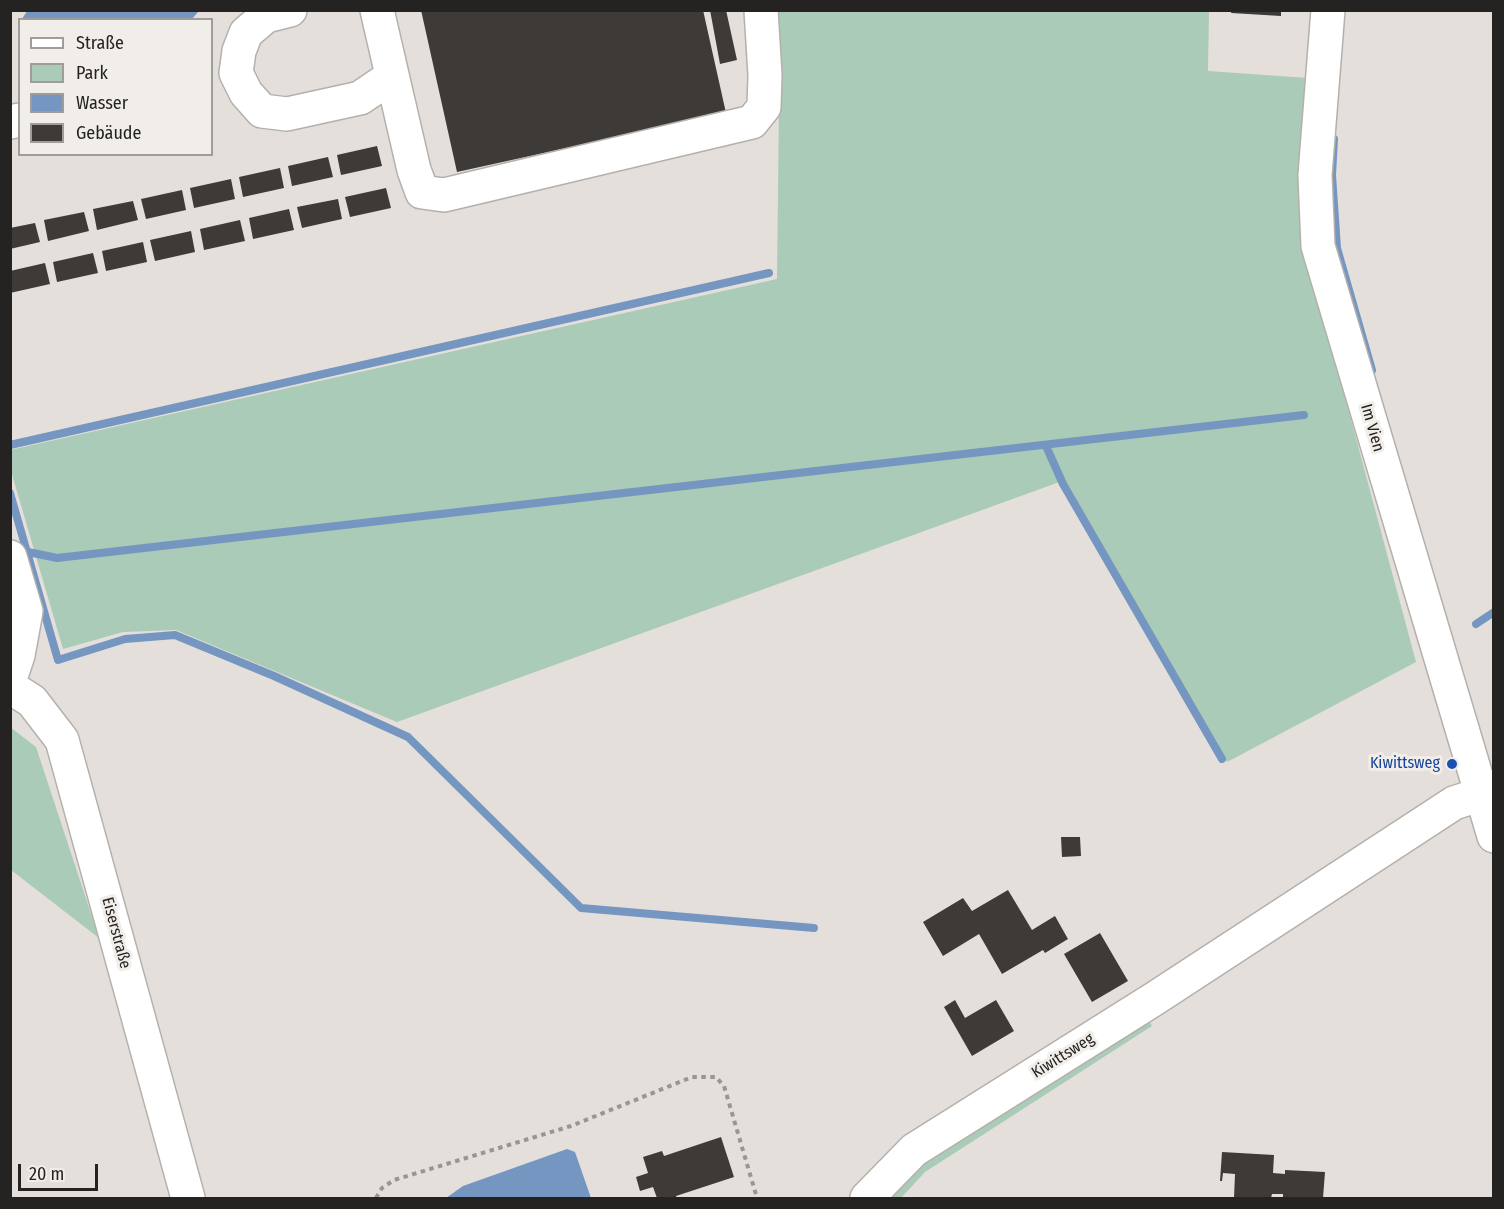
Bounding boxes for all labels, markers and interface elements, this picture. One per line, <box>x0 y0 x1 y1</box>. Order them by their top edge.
legend <box>18 18 213 156</box>
text: Straße <box>76 32 124 54</box>
text: Park <box>76 62 108 84</box>
text: Wasser <box>76 92 128 114</box>
text: Gebäude <box>76 122 141 144</box>
street label: Im Vien <box>1356 402 1388 454</box>
place label: Kiwittsweg <box>1370 754 1440 774</box>
marker: Kiwittsweg <box>1445 757 1459 771</box>
street label: Eiserstraße <box>97 895 135 971</box>
street label: Kiwittsweg <box>1028 1029 1098 1083</box>
scale bar <box>21 1152 100 1190</box>
text: 20 m <box>29 1163 64 1185</box>

